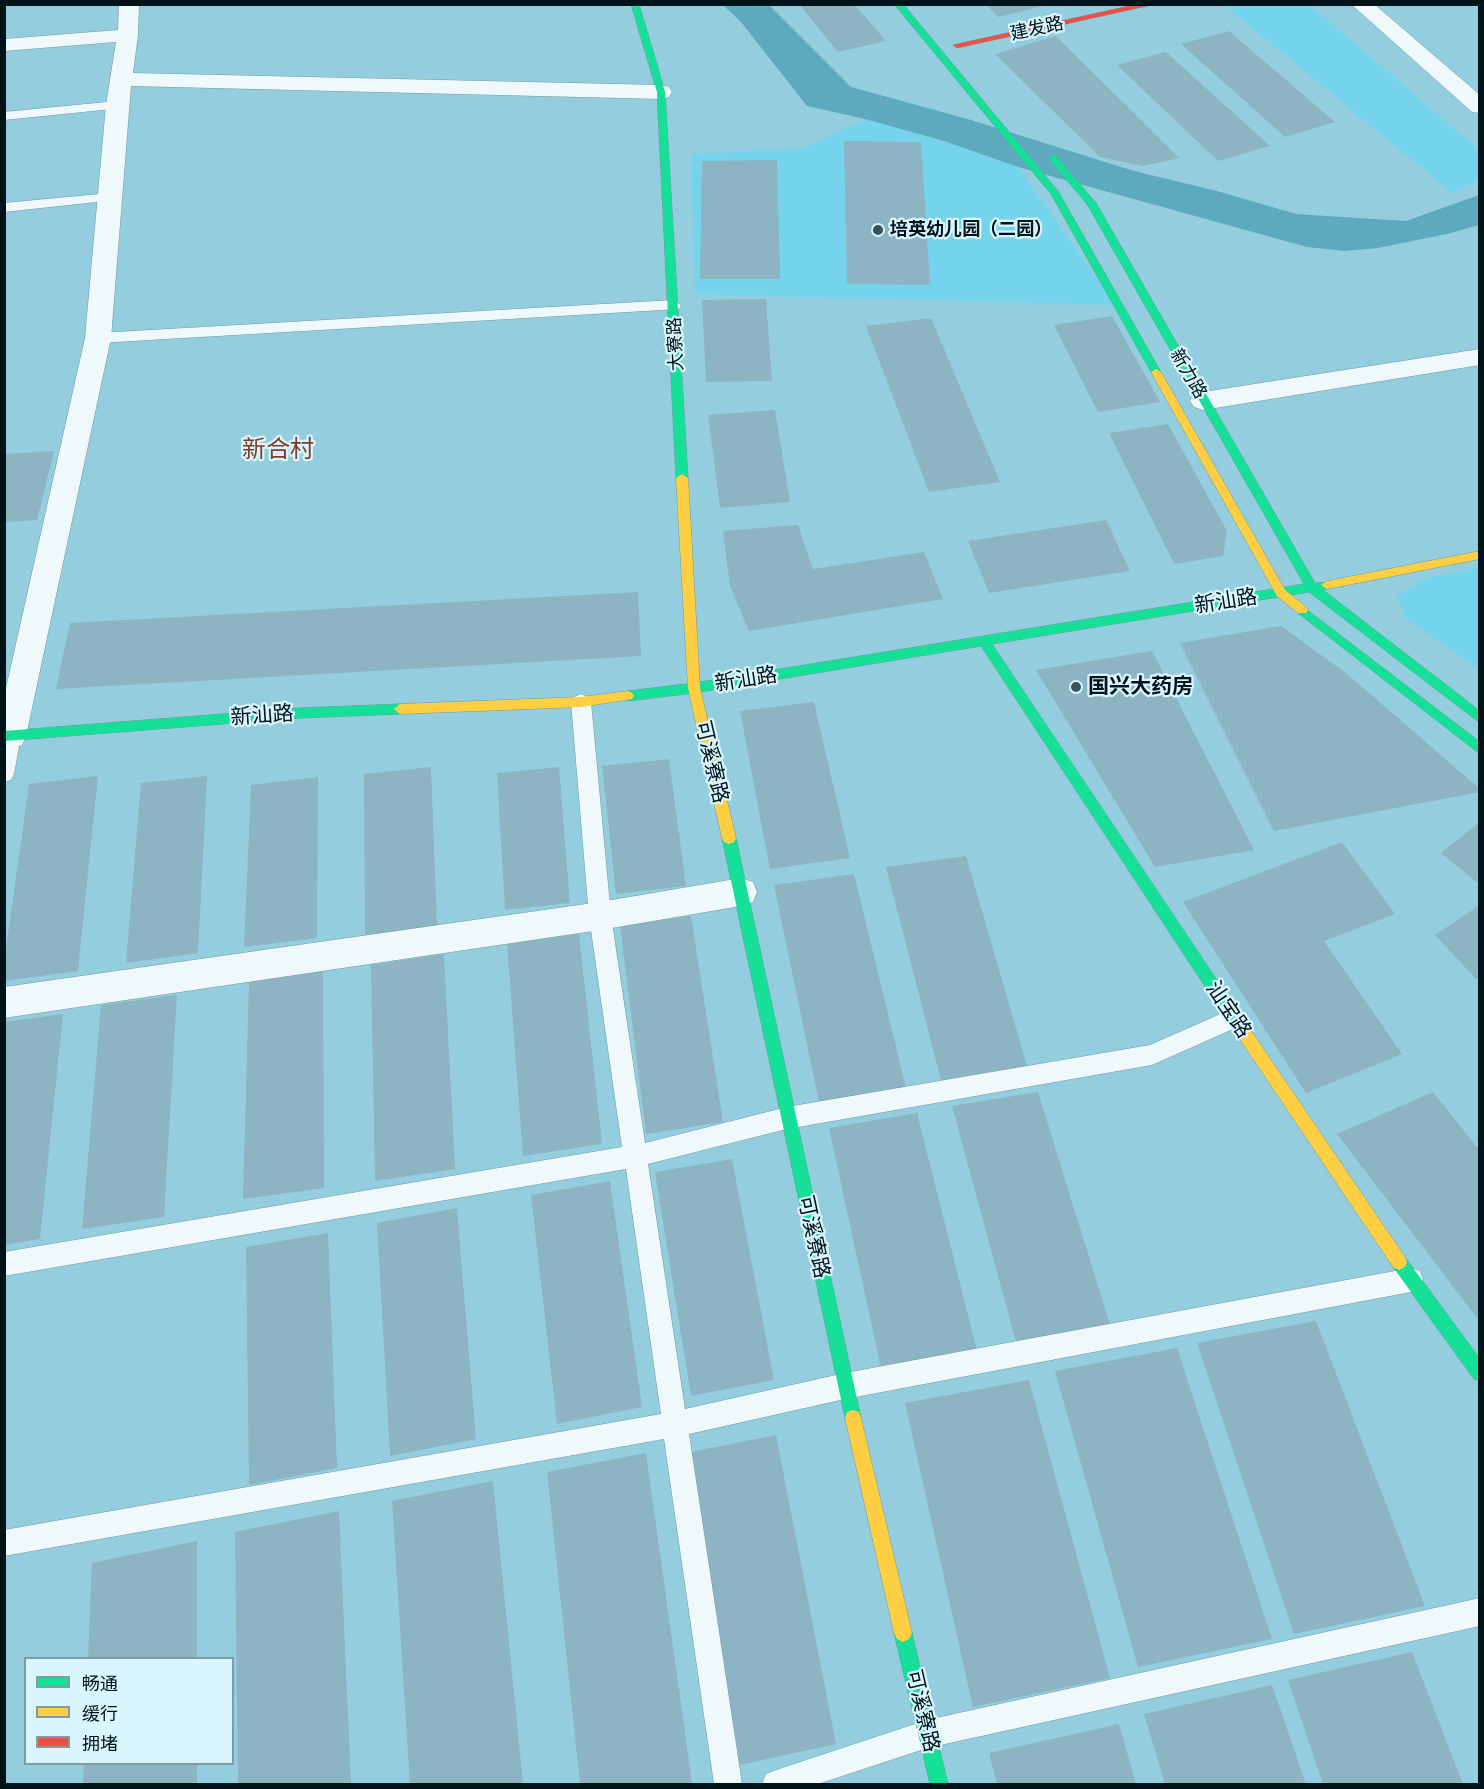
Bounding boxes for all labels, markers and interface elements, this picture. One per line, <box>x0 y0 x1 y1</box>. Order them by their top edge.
street label: 建发路 <box>1008 13 1066 45</box>
place label: 培英幼儿园（二园） <box>890 219 1052 241</box>
marker: 培英幼儿园（二园） <box>871 223 885 237</box>
street label: 大寮路 <box>664 316 688 372</box>
street label: 新力路 <box>1165 345 1211 403</box>
district label: 新合村 <box>242 436 314 464</box>
street label: 新汕路 <box>1193 585 1259 619</box>
street label: 新汕路 <box>713 663 779 697</box>
place label: 国兴大药房 <box>1088 674 1193 700</box>
marker: 国兴大药房 <box>1069 680 1083 694</box>
street label: 新汕路 <box>230 701 294 731</box>
street label: 可溪寮路 <box>689 718 733 806</box>
street label: 汕宝路 <box>1200 977 1256 1043</box>
street label: 可溪寮路 <box>792 1193 834 1281</box>
legend <box>24 1657 234 1765</box>
street label: 可溪寮路 <box>900 1667 944 1755</box>
text: 畅通 <box>82 1672 118 1695</box>
text: 缓行 <box>82 1702 118 1725</box>
text: 拥堵 <box>82 1732 118 1755</box>

